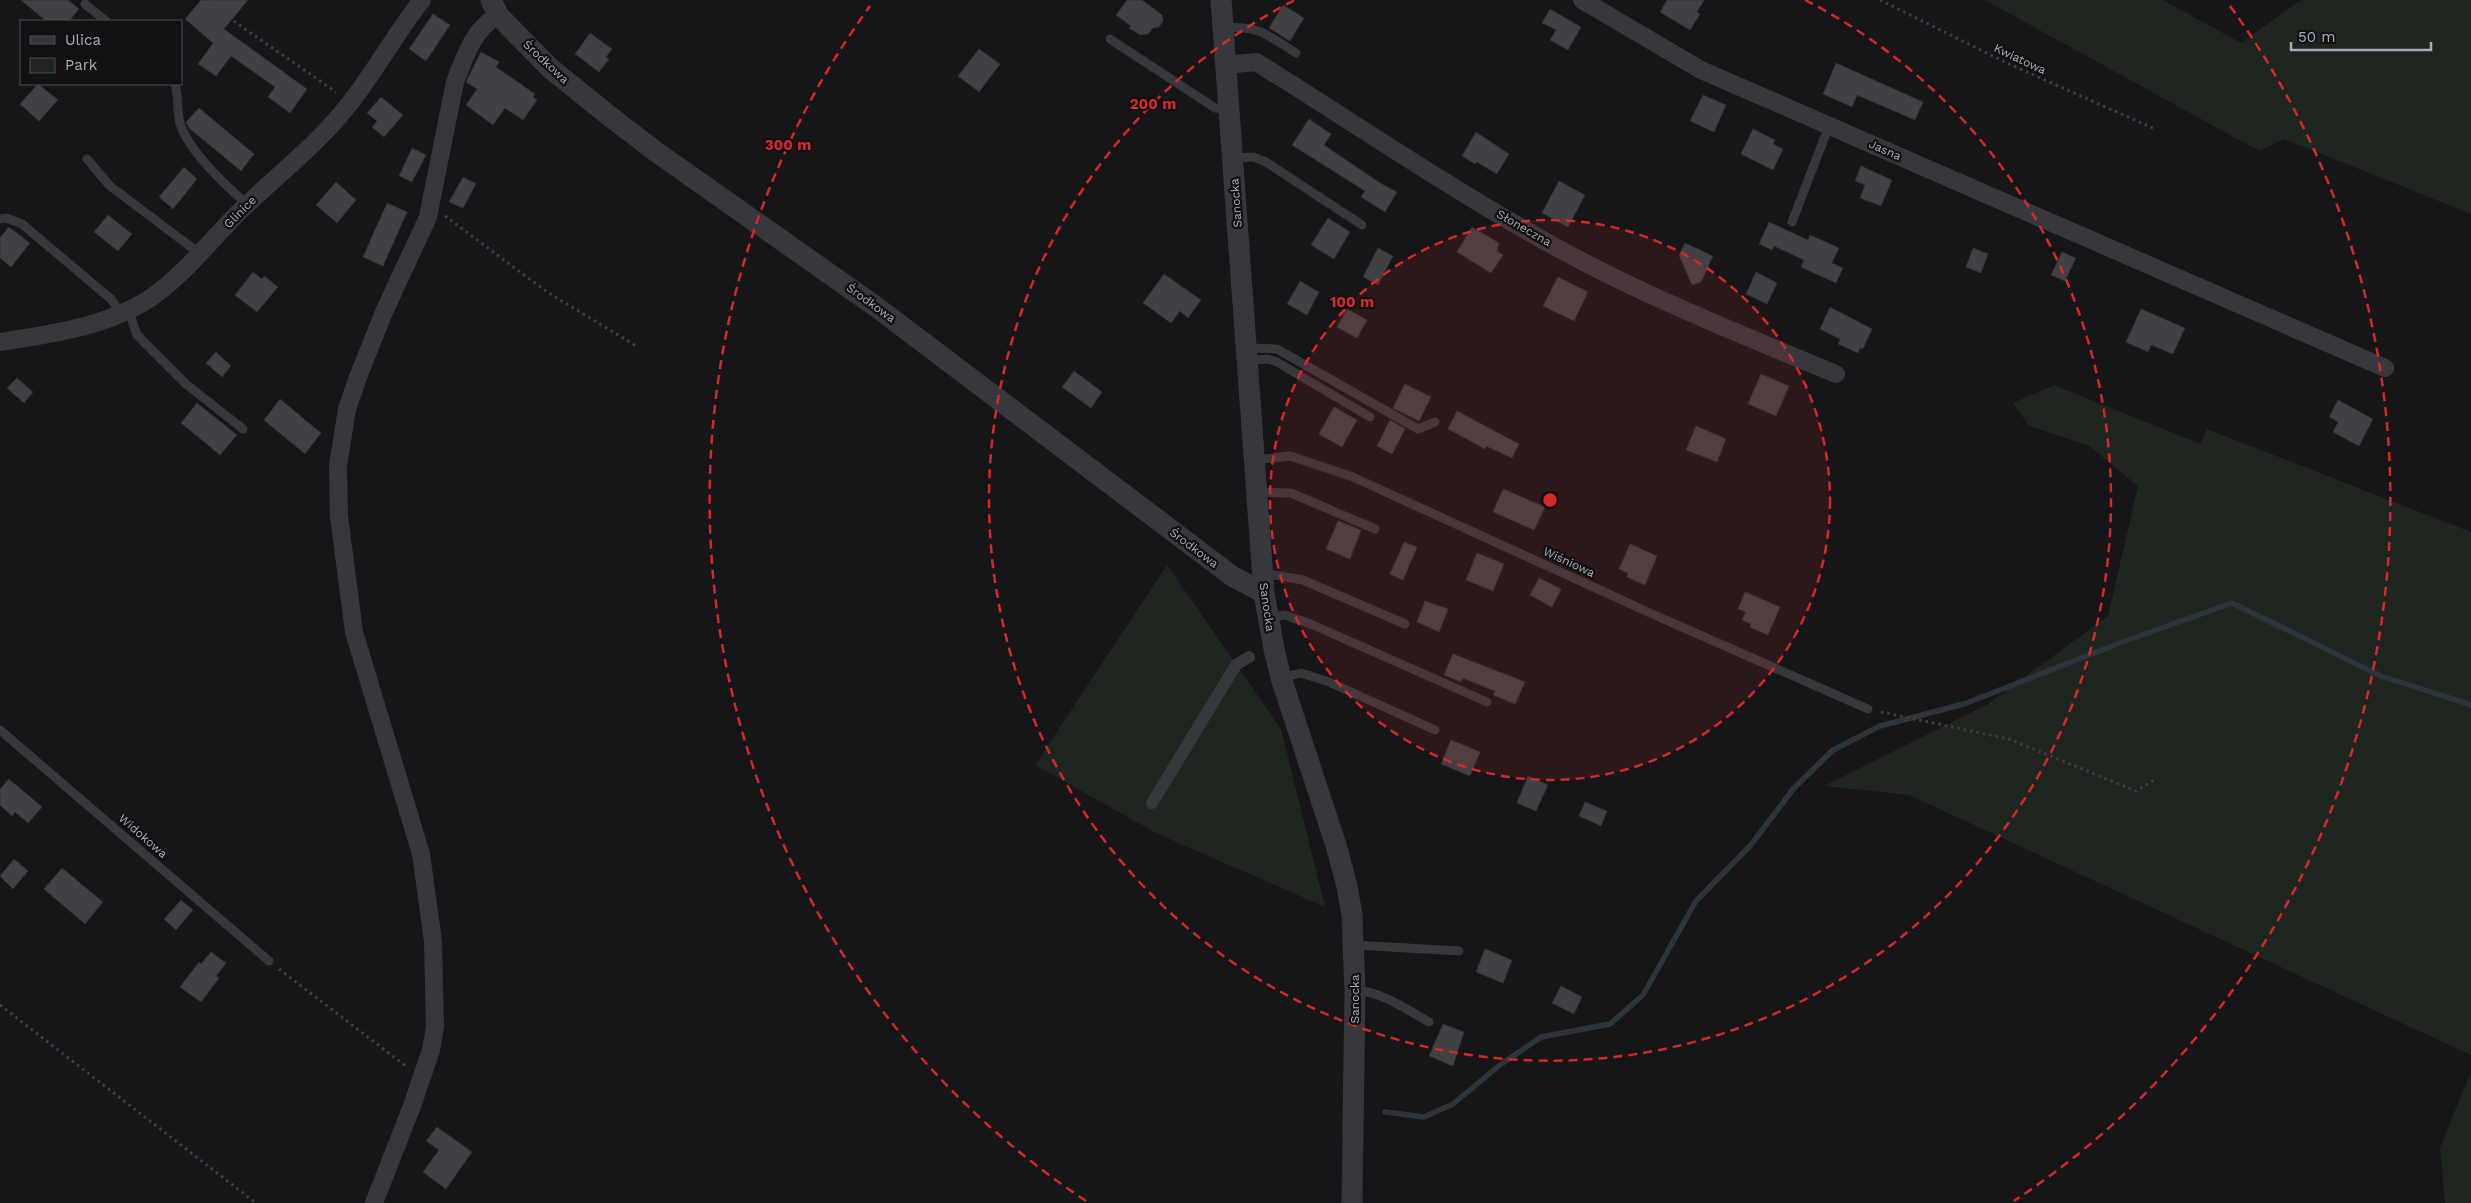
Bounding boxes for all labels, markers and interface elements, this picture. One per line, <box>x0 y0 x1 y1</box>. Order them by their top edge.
legend <box>20 20 182 85</box>
scale bar <box>2291 20 2431 52</box>
text: 50 m <box>2298 28 2335 46</box>
text: Ulica <box>65 31 102 49</box>
street label: Środkowa <box>520 37 572 87</box>
street label: Kwiatowa <box>1992 41 2048 77</box>
text: Park <box>65 56 98 74</box>
text: 200 m <box>1130 95 1176 113</box>
text: 300 m <box>765 136 811 154</box>
street label: Jasna <box>1867 137 1904 163</box>
street label: Sanocka <box>1227 178 1245 228</box>
street label: Glinice <box>221 193 259 231</box>
street label: Słoneczna <box>1494 207 1554 249</box>
street label: Środkowa <box>844 280 898 326</box>
text: 100 m <box>1330 293 1374 311</box>
centre of rings <box>1541 491 1559 509</box>
street label: Środkowa <box>1167 525 1221 571</box>
street label: Wiśniowa <box>1541 544 1597 580</box>
street label: Sanocka <box>1257 582 1277 633</box>
street label: Widokowa <box>116 811 170 861</box>
street label: Sanocka <box>1348 974 1362 1024</box>

